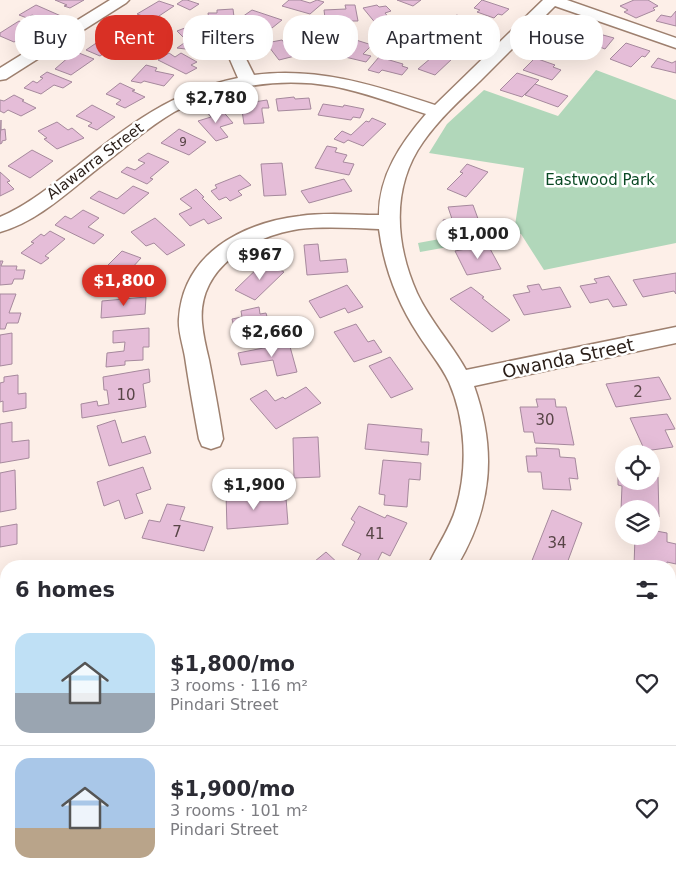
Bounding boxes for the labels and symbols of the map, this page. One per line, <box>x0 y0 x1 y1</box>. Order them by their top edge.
pin: $2,780 <box>175 82 257 124</box>
street label: Alawarra Street <box>43 119 147 203</box>
house number: 9 <box>179 135 187 149</box>
park label: Eastwood Park <box>545 171 655 189</box>
pin: $1,000 <box>437 218 519 260</box>
pin: $967 <box>230 238 290 281</box>
pin: $1,800 <box>83 264 165 307</box>
pin: $2,660 <box>231 316 313 358</box>
street label: Owanda Street <box>500 334 636 382</box>
house number: 2 <box>633 383 643 401</box>
house number: 10 <box>116 386 136 404</box>
house number: 30 <box>535 411 555 429</box>
pin: $1,900 <box>213 468 295 511</box>
house number: 7 <box>172 523 182 541</box>
house number: 41 <box>365 525 385 543</box>
house number: 34 <box>547 534 567 552</box>

